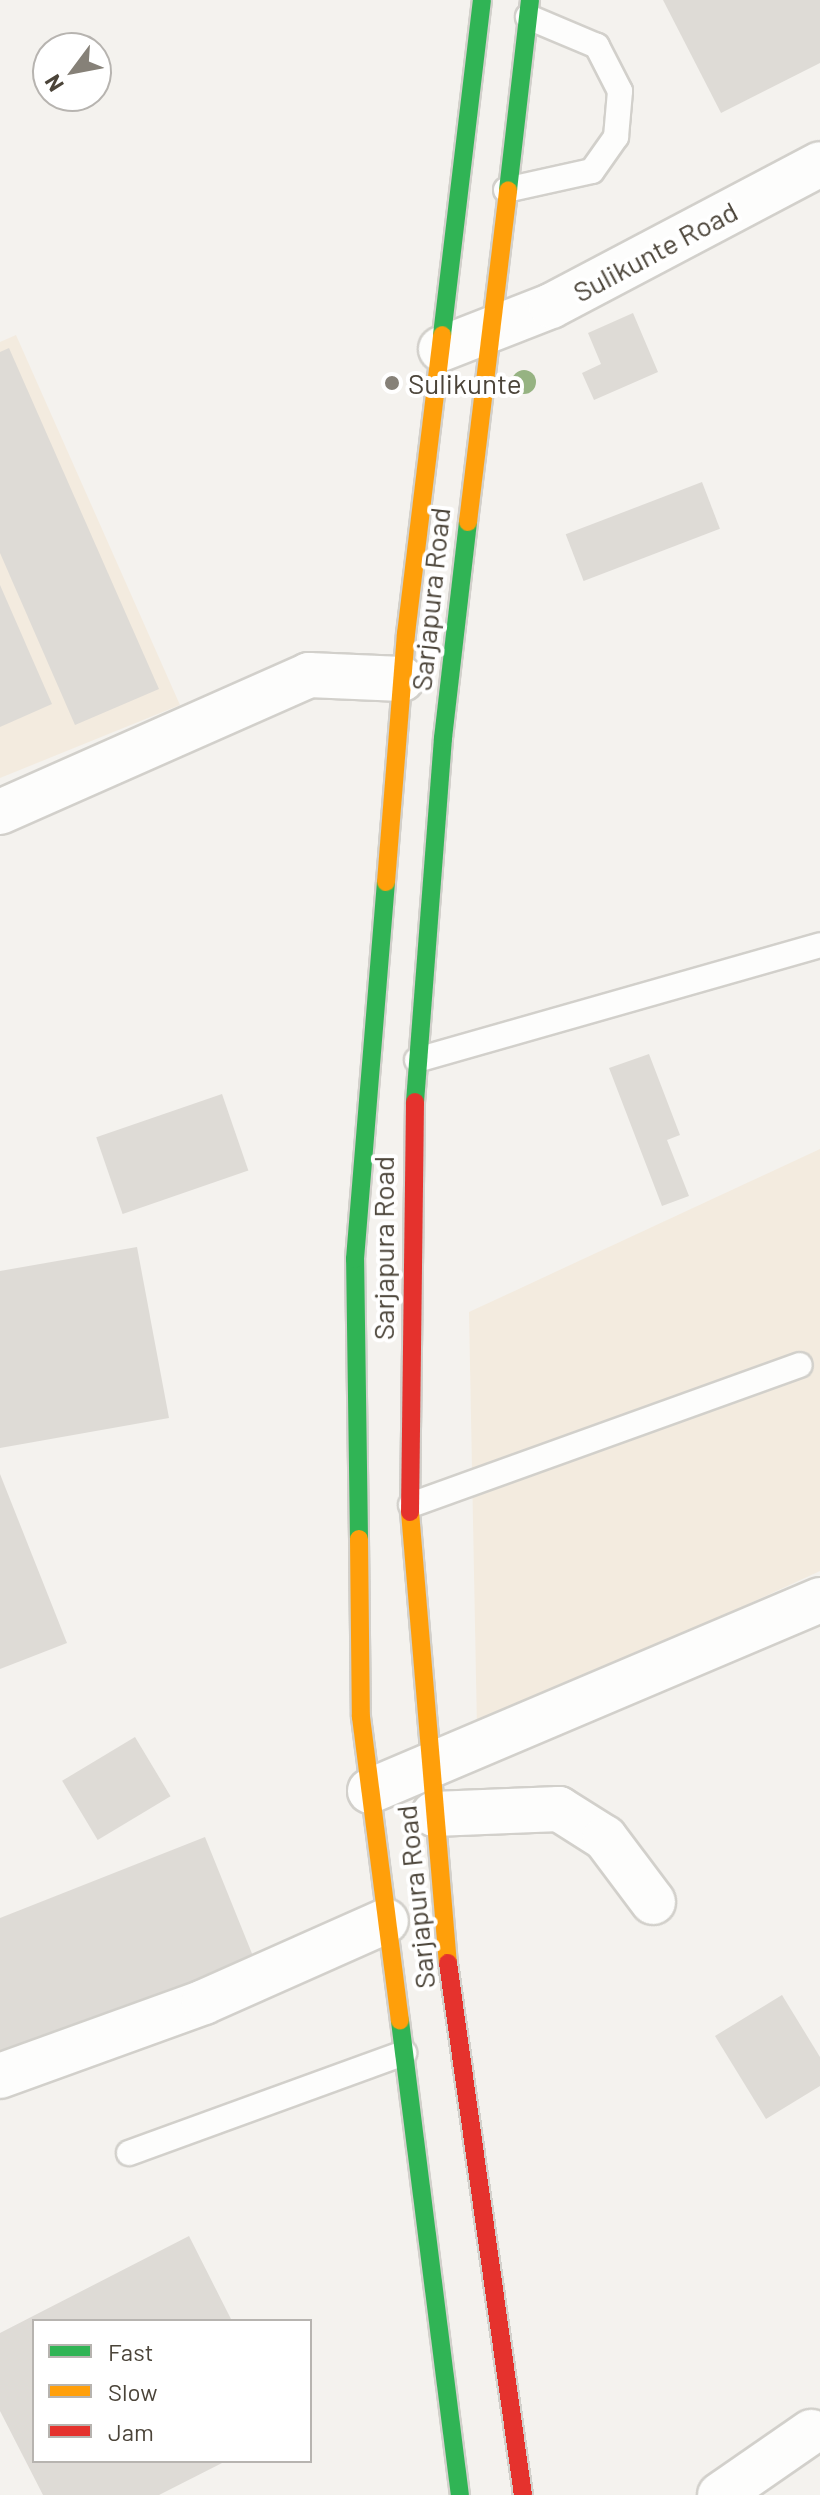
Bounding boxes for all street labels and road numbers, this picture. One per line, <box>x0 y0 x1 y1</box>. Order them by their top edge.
street label: Sulikunte Road <box>567 194 743 308</box>
street label: Sarjapura Road <box>404 506 456 692</box>
street label: Sarjapura Road <box>366 1156 400 1340</box>
street label: Sarjapura Road <box>389 1804 441 1990</box>

